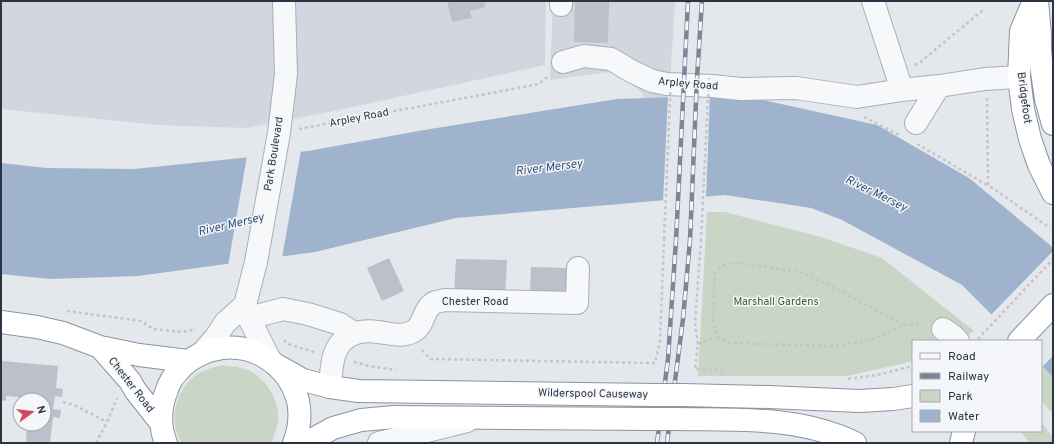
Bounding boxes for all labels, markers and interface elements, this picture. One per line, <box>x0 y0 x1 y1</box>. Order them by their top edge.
street label: Bridgefoot <box>1013 71 1035 125</box>
street label: Arpley Road <box>657 74 719 94</box>
street label: Arpley Road <box>328 105 390 131</box>
street label: Park Boulevard <box>261 116 287 192</box>
water label: River Mersey <box>515 156 584 180</box>
water label: River Mersey <box>842 172 911 216</box>
water label: River Mersey <box>196 209 266 240</box>
street label: Chester Road <box>442 295 508 309</box>
park label: Marshall Gardens <box>733 295 819 309</box>
legend <box>912 340 1042 432</box>
text: Road <box>948 349 976 365</box>
street label: Chester Road <box>105 354 157 416</box>
text: Railway <box>948 369 989 385</box>
street label: Wilderspool Causeway <box>538 386 648 402</box>
text: Park <box>948 389 973 405</box>
north arrow <box>12 392 52 432</box>
text: N <box>33 404 48 415</box>
text: Water <box>948 409 980 425</box>

